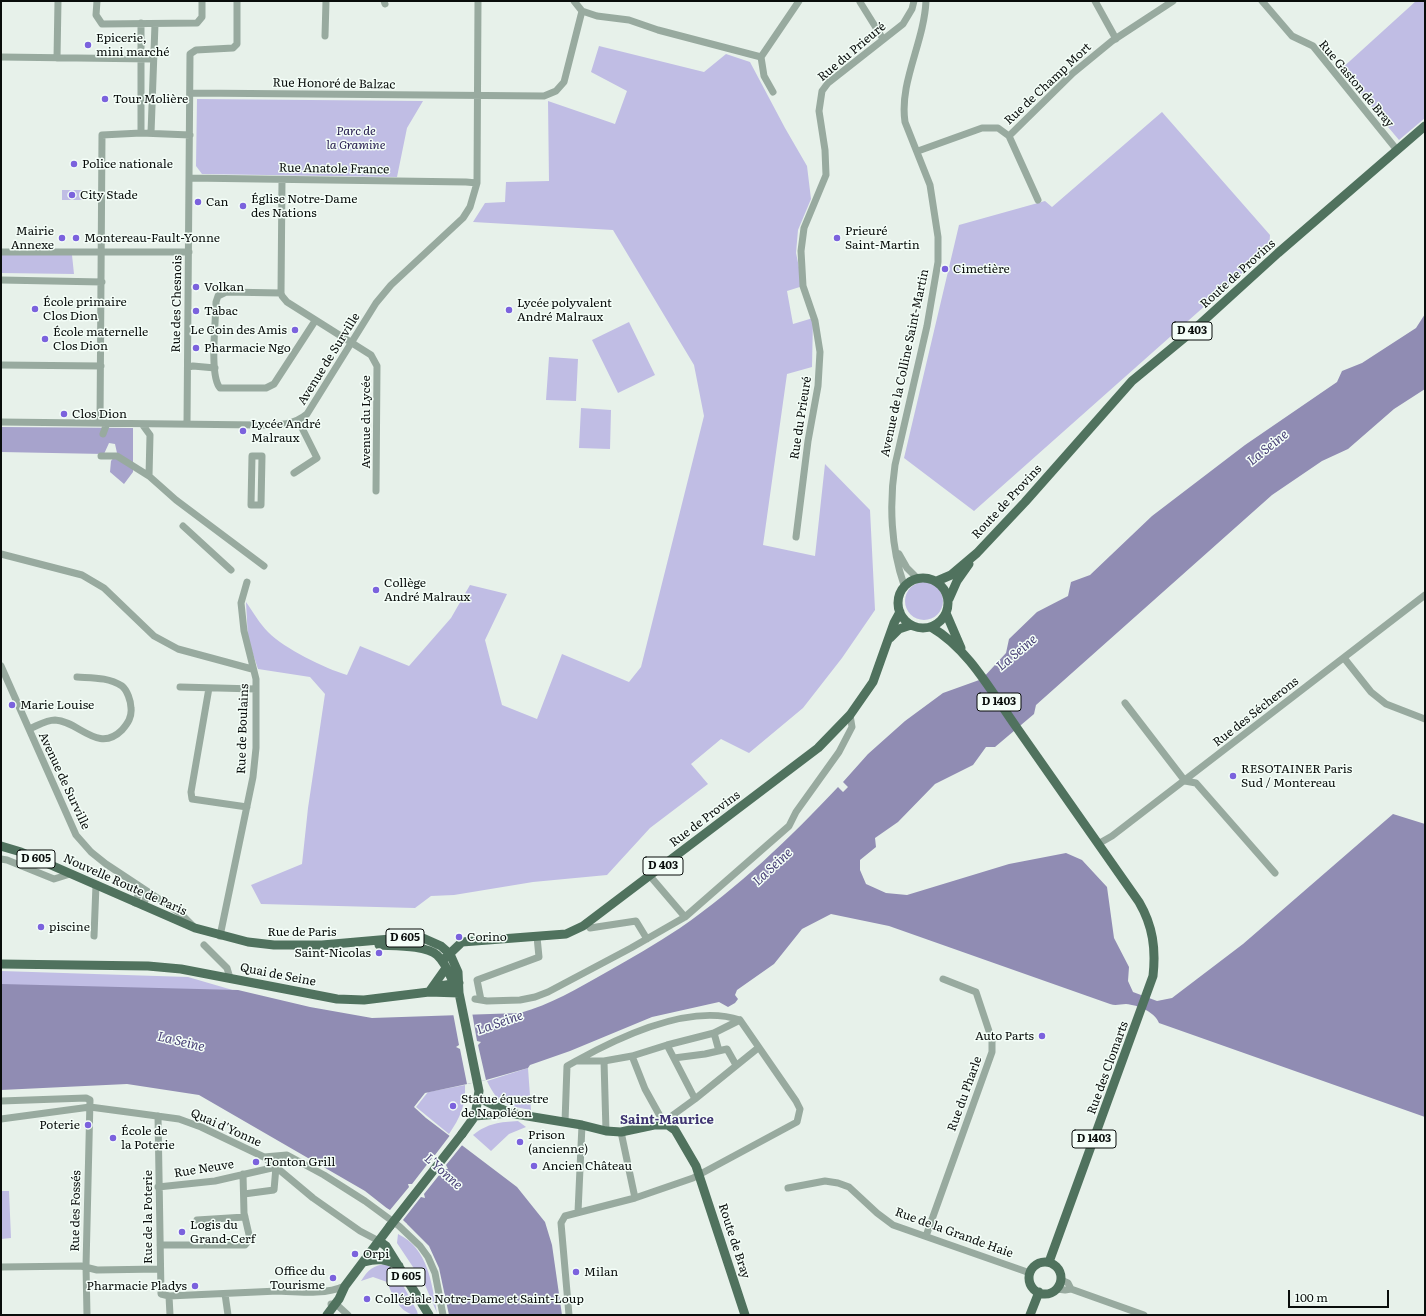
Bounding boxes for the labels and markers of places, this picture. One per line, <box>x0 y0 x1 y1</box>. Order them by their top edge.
place label: Epicerie, mini marché <box>96 31 170 59</box>
marker: Epicerie, mini marché <box>83 40 93 50</box>
place label: Tour Molière <box>113 92 188 106</box>
marker: Tour Molière <box>100 94 110 104</box>
place label: Police nationale <box>82 157 173 171</box>
marker: Police nationale <box>69 159 79 169</box>
place label: City Stade <box>80 188 138 202</box>
marker: City Stade <box>67 190 77 200</box>
place label: Église Notre-Dame des Nations <box>251 192 358 220</box>
place label: Can <box>206 195 229 209</box>
marker: Can <box>193 197 203 207</box>
marker: Église Notre-Dame des Nations <box>238 201 248 211</box>
place label: Mairie Annexe <box>11 224 54 252</box>
place label: Prieuré Saint-Martin <box>845 224 920 252</box>
place label: Montereau-Fault-Yonne <box>84 231 220 245</box>
marker: Mairie Annexe <box>57 233 67 243</box>
marker: Montereau-Fault-Yonne <box>71 233 81 243</box>
marker: Prieuré Saint-Martin <box>832 233 842 243</box>
place label: Cimetière <box>953 262 1010 276</box>
marker: Cimetière <box>940 264 950 274</box>
place label: Volkan <box>204 280 244 294</box>
marker: Volkan <box>191 282 201 292</box>
place label: École primaire Clos Dion <box>43 295 127 323</box>
place label: Lycée polyvalent André Malraux <box>517 296 612 324</box>
marker: École primaire Clos Dion <box>30 304 40 314</box>
place label: Tabac <box>204 304 238 318</box>
marker: Lycée polyvalent André Malraux <box>504 305 514 315</box>
marker: Tabac <box>191 306 201 316</box>
place label: Le Coin des Amis <box>190 323 287 337</box>
place label: École maternelle Clos Dion <box>53 325 148 353</box>
marker: Le Coin des Amis <box>290 325 300 335</box>
marker: École maternelle Clos Dion <box>40 334 50 344</box>
place label: Pharmacie Ngo <box>204 341 291 355</box>
marker: Pharmacie Ngo <box>191 343 201 353</box>
place label: Clos Dion <box>72 407 127 421</box>
marker: Clos Dion <box>59 409 69 419</box>
place label: Lycée André Malraux <box>251 417 321 445</box>
marker: Lycée André Malraux <box>238 426 248 436</box>
place label: Collège André Malraux <box>384 576 470 604</box>
marker: Collège André Malraux <box>371 585 381 595</box>
place label: Marie Louise <box>20 698 94 712</box>
marker: Marie Louise <box>7 700 17 710</box>
place label: RESOTAINER Paris Sud / Montereau <box>1241 762 1352 790</box>
marker: RESOTAINER Paris Sud / Montereau <box>1228 771 1238 781</box>
place label: piscine <box>49 920 90 934</box>
marker: piscine <box>36 922 46 932</box>
place label: Corino <box>467 930 507 944</box>
marker: Corino <box>454 932 464 942</box>
place label: Saint-Nicolas <box>295 946 371 960</box>
marker: Saint-Nicolas <box>374 948 384 958</box>
place label: Auto Parts <box>975 1029 1034 1043</box>
marker: Auto Parts <box>1037 1031 1047 1041</box>
place label: Statue équestre de Napoléon <box>461 1092 549 1120</box>
marker: Statue équestre de Napoléon <box>448 1101 458 1111</box>
place label: Poterie <box>39 1118 80 1132</box>
marker: Poterie <box>83 1120 93 1130</box>
place label: École de la Poterie <box>121 1124 175 1152</box>
place label: Prison (ancienne) <box>528 1128 588 1156</box>
marker: École de la Poterie <box>108 1133 118 1143</box>
marker: Prison (ancienne) <box>515 1137 525 1147</box>
place label: Tonton Grill <box>264 1155 335 1169</box>
marker: Tonton Grill <box>251 1157 261 1167</box>
place label: Ancien Château <box>542 1159 632 1173</box>
marker: Ancien Château <box>529 1161 539 1171</box>
place label: Logis du Grand-Cerf <box>190 1218 255 1246</box>
marker: Logis du Grand-Cerf <box>177 1227 187 1237</box>
place label: Orpi <box>363 1247 389 1261</box>
marker: Orpi <box>350 1249 360 1259</box>
place label: Office du Tourisme <box>270 1264 325 1292</box>
place label: Milan <box>584 1265 618 1279</box>
marker: Milan <box>571 1267 581 1277</box>
marker: Office du Tourisme <box>328 1273 338 1283</box>
place label: Pharmacie Pladys <box>87 1279 187 1293</box>
marker: Pharmacie Pladys <box>190 1281 200 1291</box>
place label: Collégiale Notre-Dame et Saint-Loup <box>375 1292 584 1306</box>
marker: Collégiale Notre-Dame et Saint-Loup <box>362 1294 372 1304</box>

